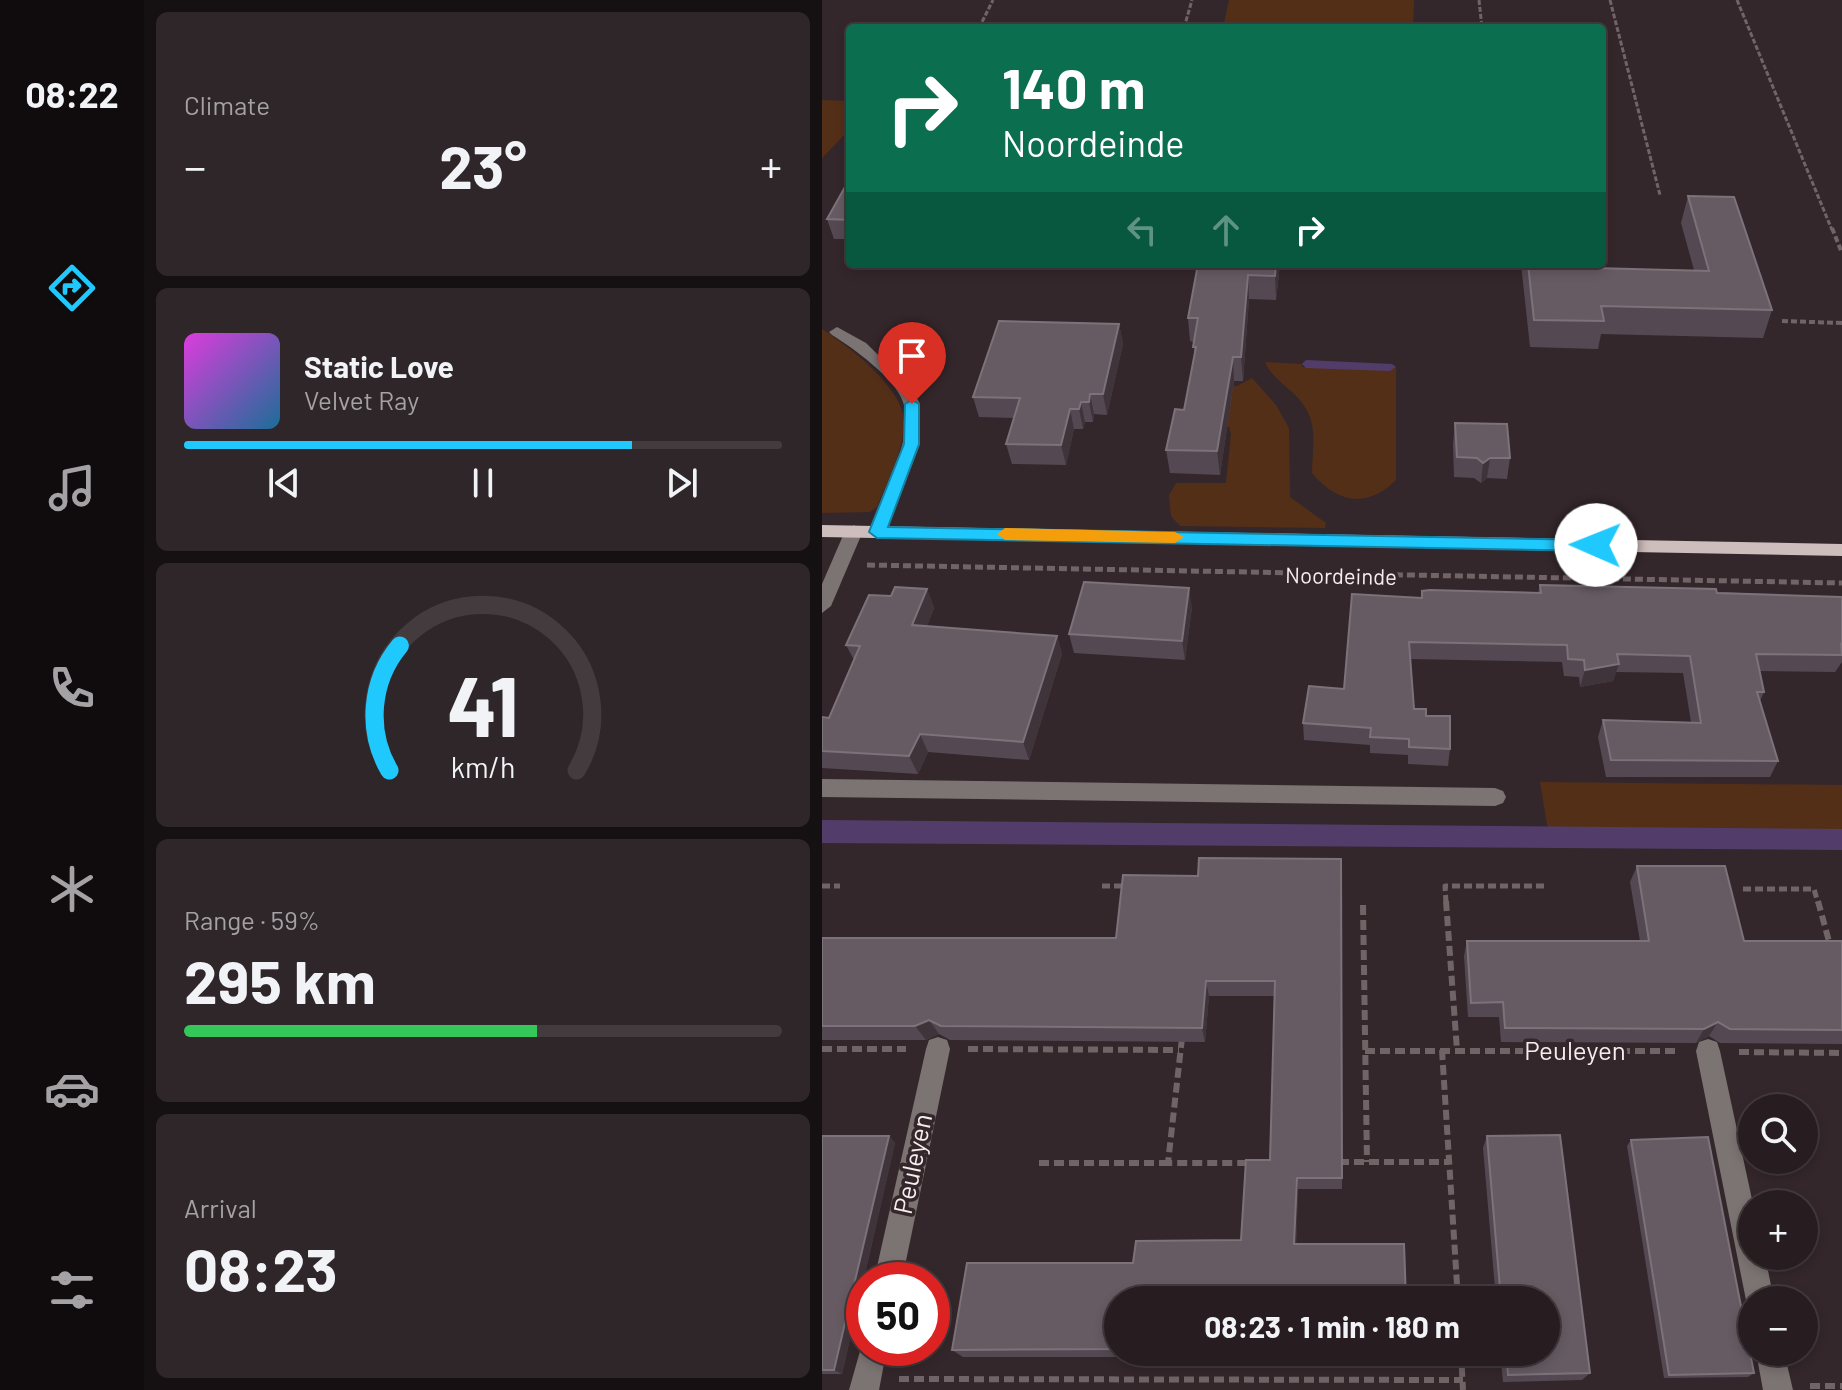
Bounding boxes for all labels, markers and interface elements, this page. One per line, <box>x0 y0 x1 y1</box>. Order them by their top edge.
text: 140 m <box>1002 53 1146 120</box>
icon: right <box>870 56 974 160</box>
text: 08:22 <box>25 72 119 115</box>
text: Climate <box>184 89 270 120</box>
text: Noordeinde <box>1002 121 1185 164</box>
text: 23° <box>439 129 527 201</box>
text: − <box>184 139 206 192</box>
text: + <box>760 139 782 192</box>
icon: left <box>1120 208 1164 252</box>
icon: ahead <box>1204 208 1248 252</box>
icon: right <box>1288 208 1332 252</box>
icon: directions <box>44 260 100 316</box>
pin <box>878 322 946 404</box>
icon: arrive <box>890 334 934 378</box>
text: Static Love <box>304 348 454 384</box>
text: Velvet Ray <box>304 384 419 415</box>
icon: music <box>44 460 100 516</box>
icon: previous <box>262 461 306 505</box>
icon: pause <box>461 461 505 505</box>
icon: next <box>660 461 704 505</box>
position arrow <box>1554 503 1638 587</box>
street label: Noordeinde <box>1285 561 1397 589</box>
text: 41 <box>447 654 519 754</box>
icon: phone <box>44 660 100 716</box>
text: km/h <box>451 749 515 784</box>
icon: climate <box>44 861 100 917</box>
text: Range · 59% <box>184 904 320 935</box>
text: 295 km <box>184 944 376 1016</box>
street label: Peuleyen <box>1524 1034 1626 1065</box>
icon: car <box>44 1061 100 1117</box>
map controls <box>1738 1094 1818 1366</box>
button: search <box>1738 1094 1818 1174</box>
street label: Peuleyen <box>886 1111 937 1217</box>
button: + <box>1738 1190 1818 1270</box>
text: Arrival <box>184 1192 257 1223</box>
text: 08:23 <box>184 1232 338 1304</box>
icon: filters <box>44 1262 100 1318</box>
speed limit sign: 50 <box>846 1262 950 1366</box>
button: − <box>1738 1286 1818 1366</box>
text: 08:23 · 1 min · 180 m <box>1204 1308 1460 1344</box>

